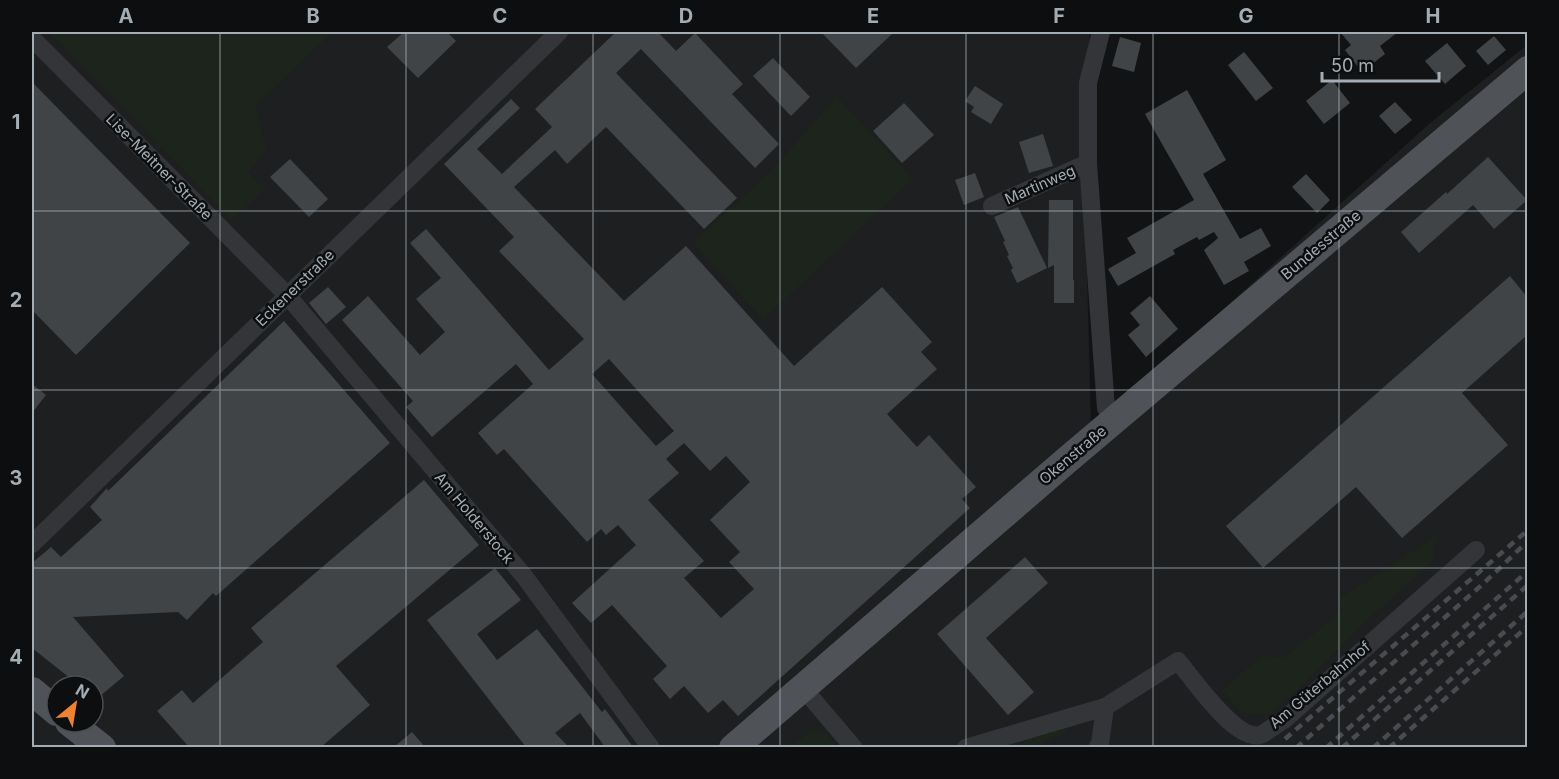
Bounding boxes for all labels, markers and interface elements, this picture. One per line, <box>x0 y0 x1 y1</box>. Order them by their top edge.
text: A <box>119 4 134 28</box>
text: B <box>306 4 320 28</box>
text: C <box>493 4 507 28</box>
text: D <box>679 4 693 28</box>
text: E <box>867 4 879 28</box>
text: F <box>1053 4 1065 28</box>
text: G <box>1238 4 1254 28</box>
text: H <box>1426 4 1440 28</box>
scale bar <box>1322 45 1439 83</box>
text: 50 m <box>1331 55 1374 76</box>
street label: Lise-Meitner-Straße <box>102 109 217 224</box>
text: 1 <box>12 110 20 134</box>
street label: Martinweg <box>1002 161 1078 209</box>
street label: Bundesstraße <box>1277 206 1364 283</box>
street label: Eckenerstraße <box>251 245 338 330</box>
text: 2 <box>10 288 22 312</box>
street label: Okenstraße <box>1035 421 1110 488</box>
text: 3 <box>10 466 22 490</box>
street label: Am Holderstock <box>431 468 519 568</box>
street label: Am Güterbahnhof <box>1265 637 1374 732</box>
text: 4 <box>9 645 23 669</box>
north arrow <box>45 674 105 734</box>
text: N <box>72 679 93 703</box>

